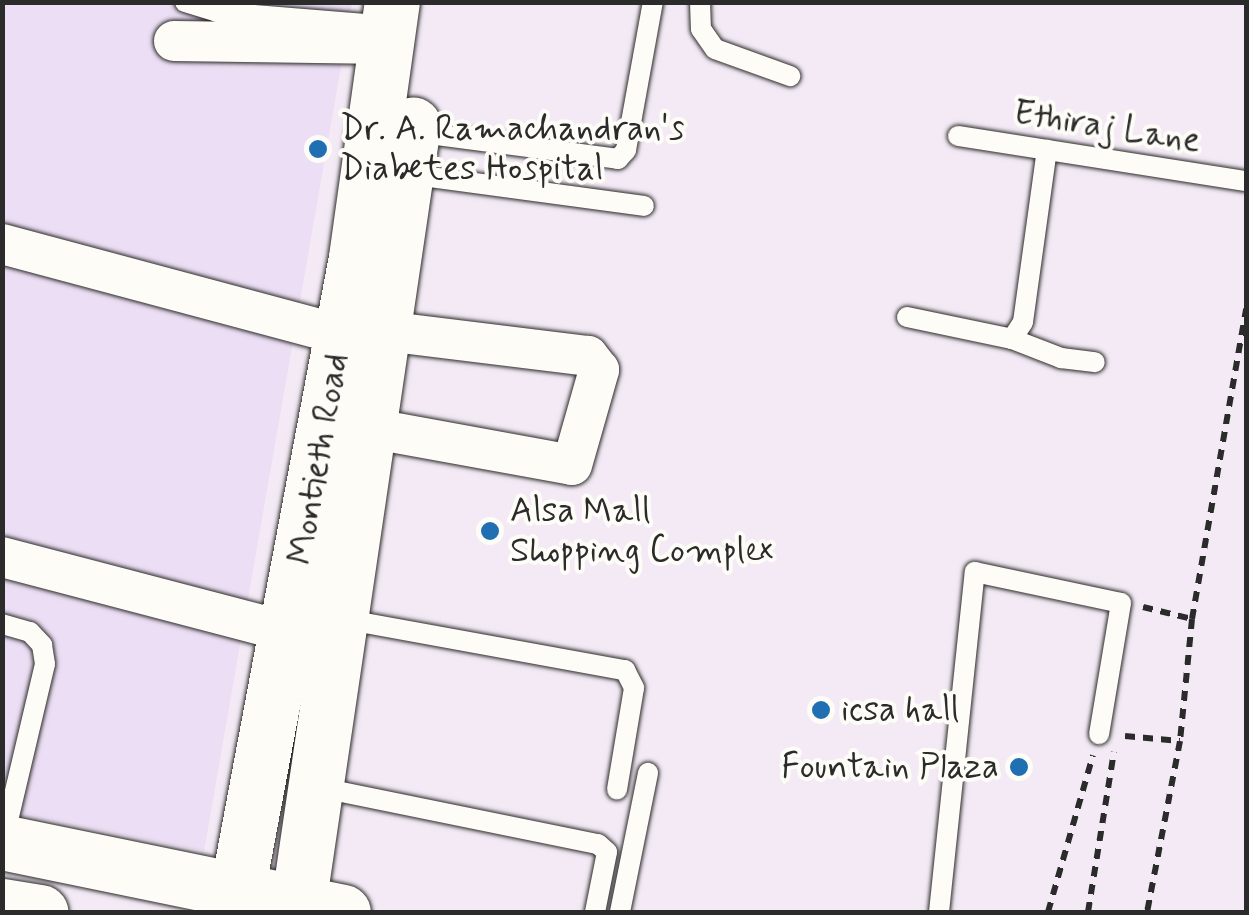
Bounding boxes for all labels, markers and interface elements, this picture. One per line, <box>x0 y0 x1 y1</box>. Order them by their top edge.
street label: Ethiraj Lane <box>1011 92 1203 162</box>
place label: Dr. A. Ramachandran's Diabetes Hospital <box>340 108 684 190</box>
marker: Dr. A. Ramachandran's Diabetes Hospital <box>305 136 331 162</box>
street label: Montieth Road <box>280 350 358 568</box>
place label: Alsa Mall Shopping Complex <box>510 490 773 572</box>
marker: Alsa Mall Shopping Complex <box>479 520 501 542</box>
place label: icsa hall <box>841 689 956 731</box>
marker: icsa hall <box>810 699 832 721</box>
place label: Fountain Plaza <box>779 746 999 788</box>
marker: Fountain Plaza <box>1008 756 1030 778</box>

